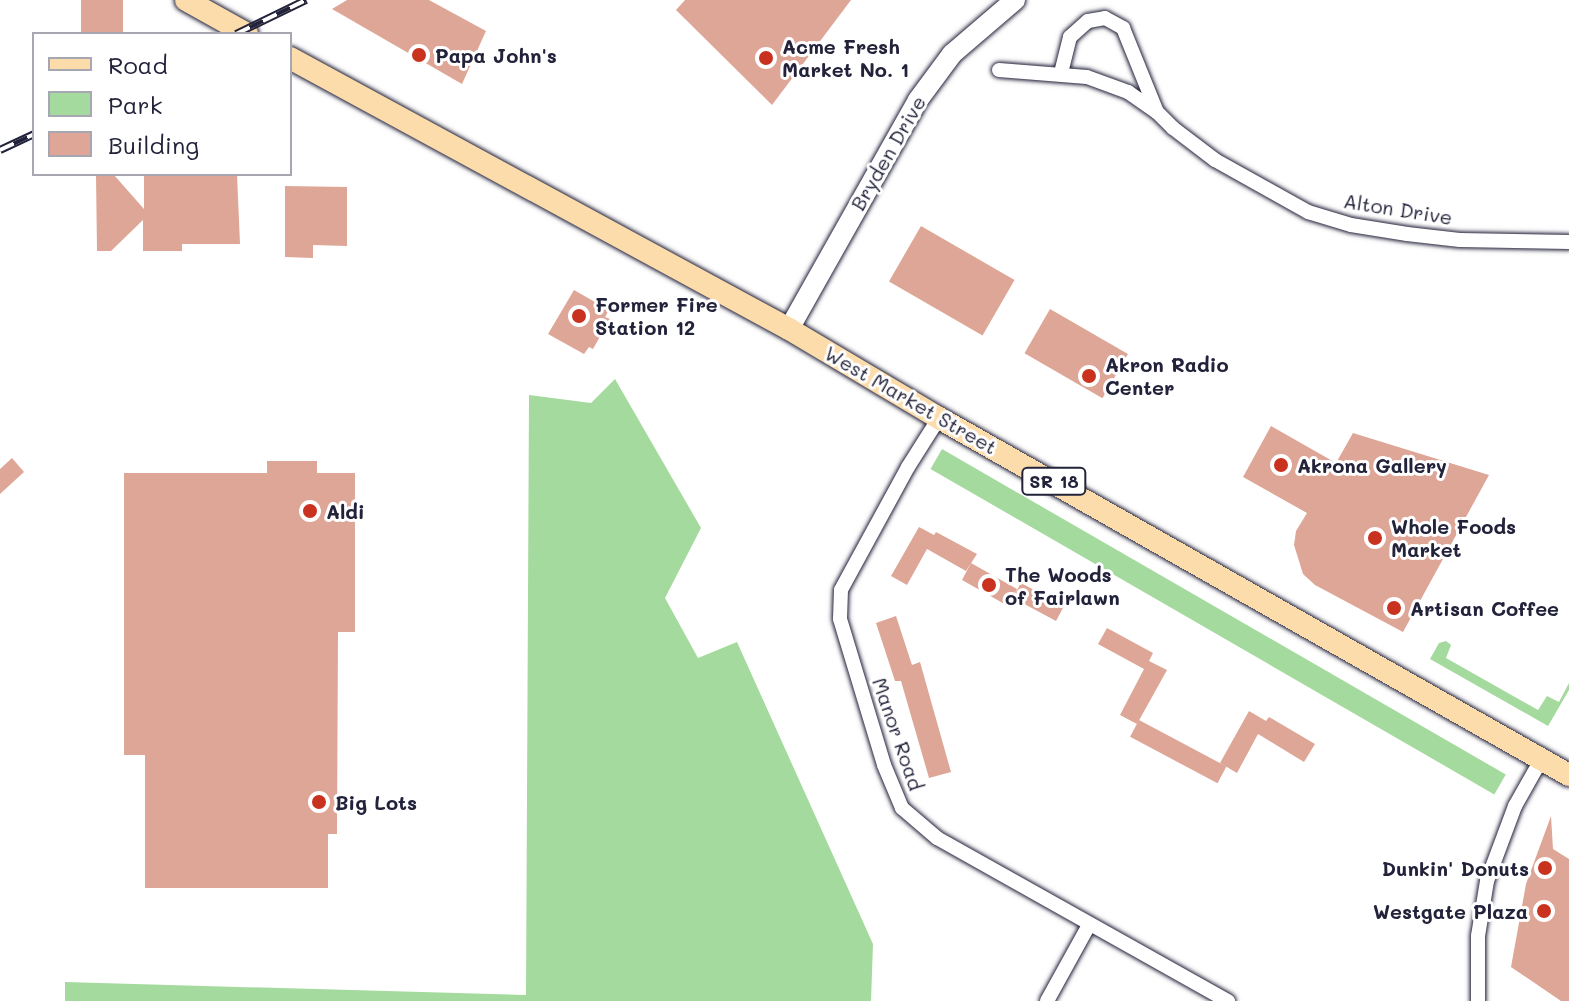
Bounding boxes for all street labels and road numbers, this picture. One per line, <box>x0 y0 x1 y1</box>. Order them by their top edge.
street label: Bryden Drive <box>846 91 930 215</box>
street label: Alton Drive <box>1342 189 1454 229</box>
street label: West Market Street <box>820 341 1002 459</box>
road number: SR 18 <box>1020 467 1088 495</box>
street label: Manor Road <box>868 674 928 794</box>

